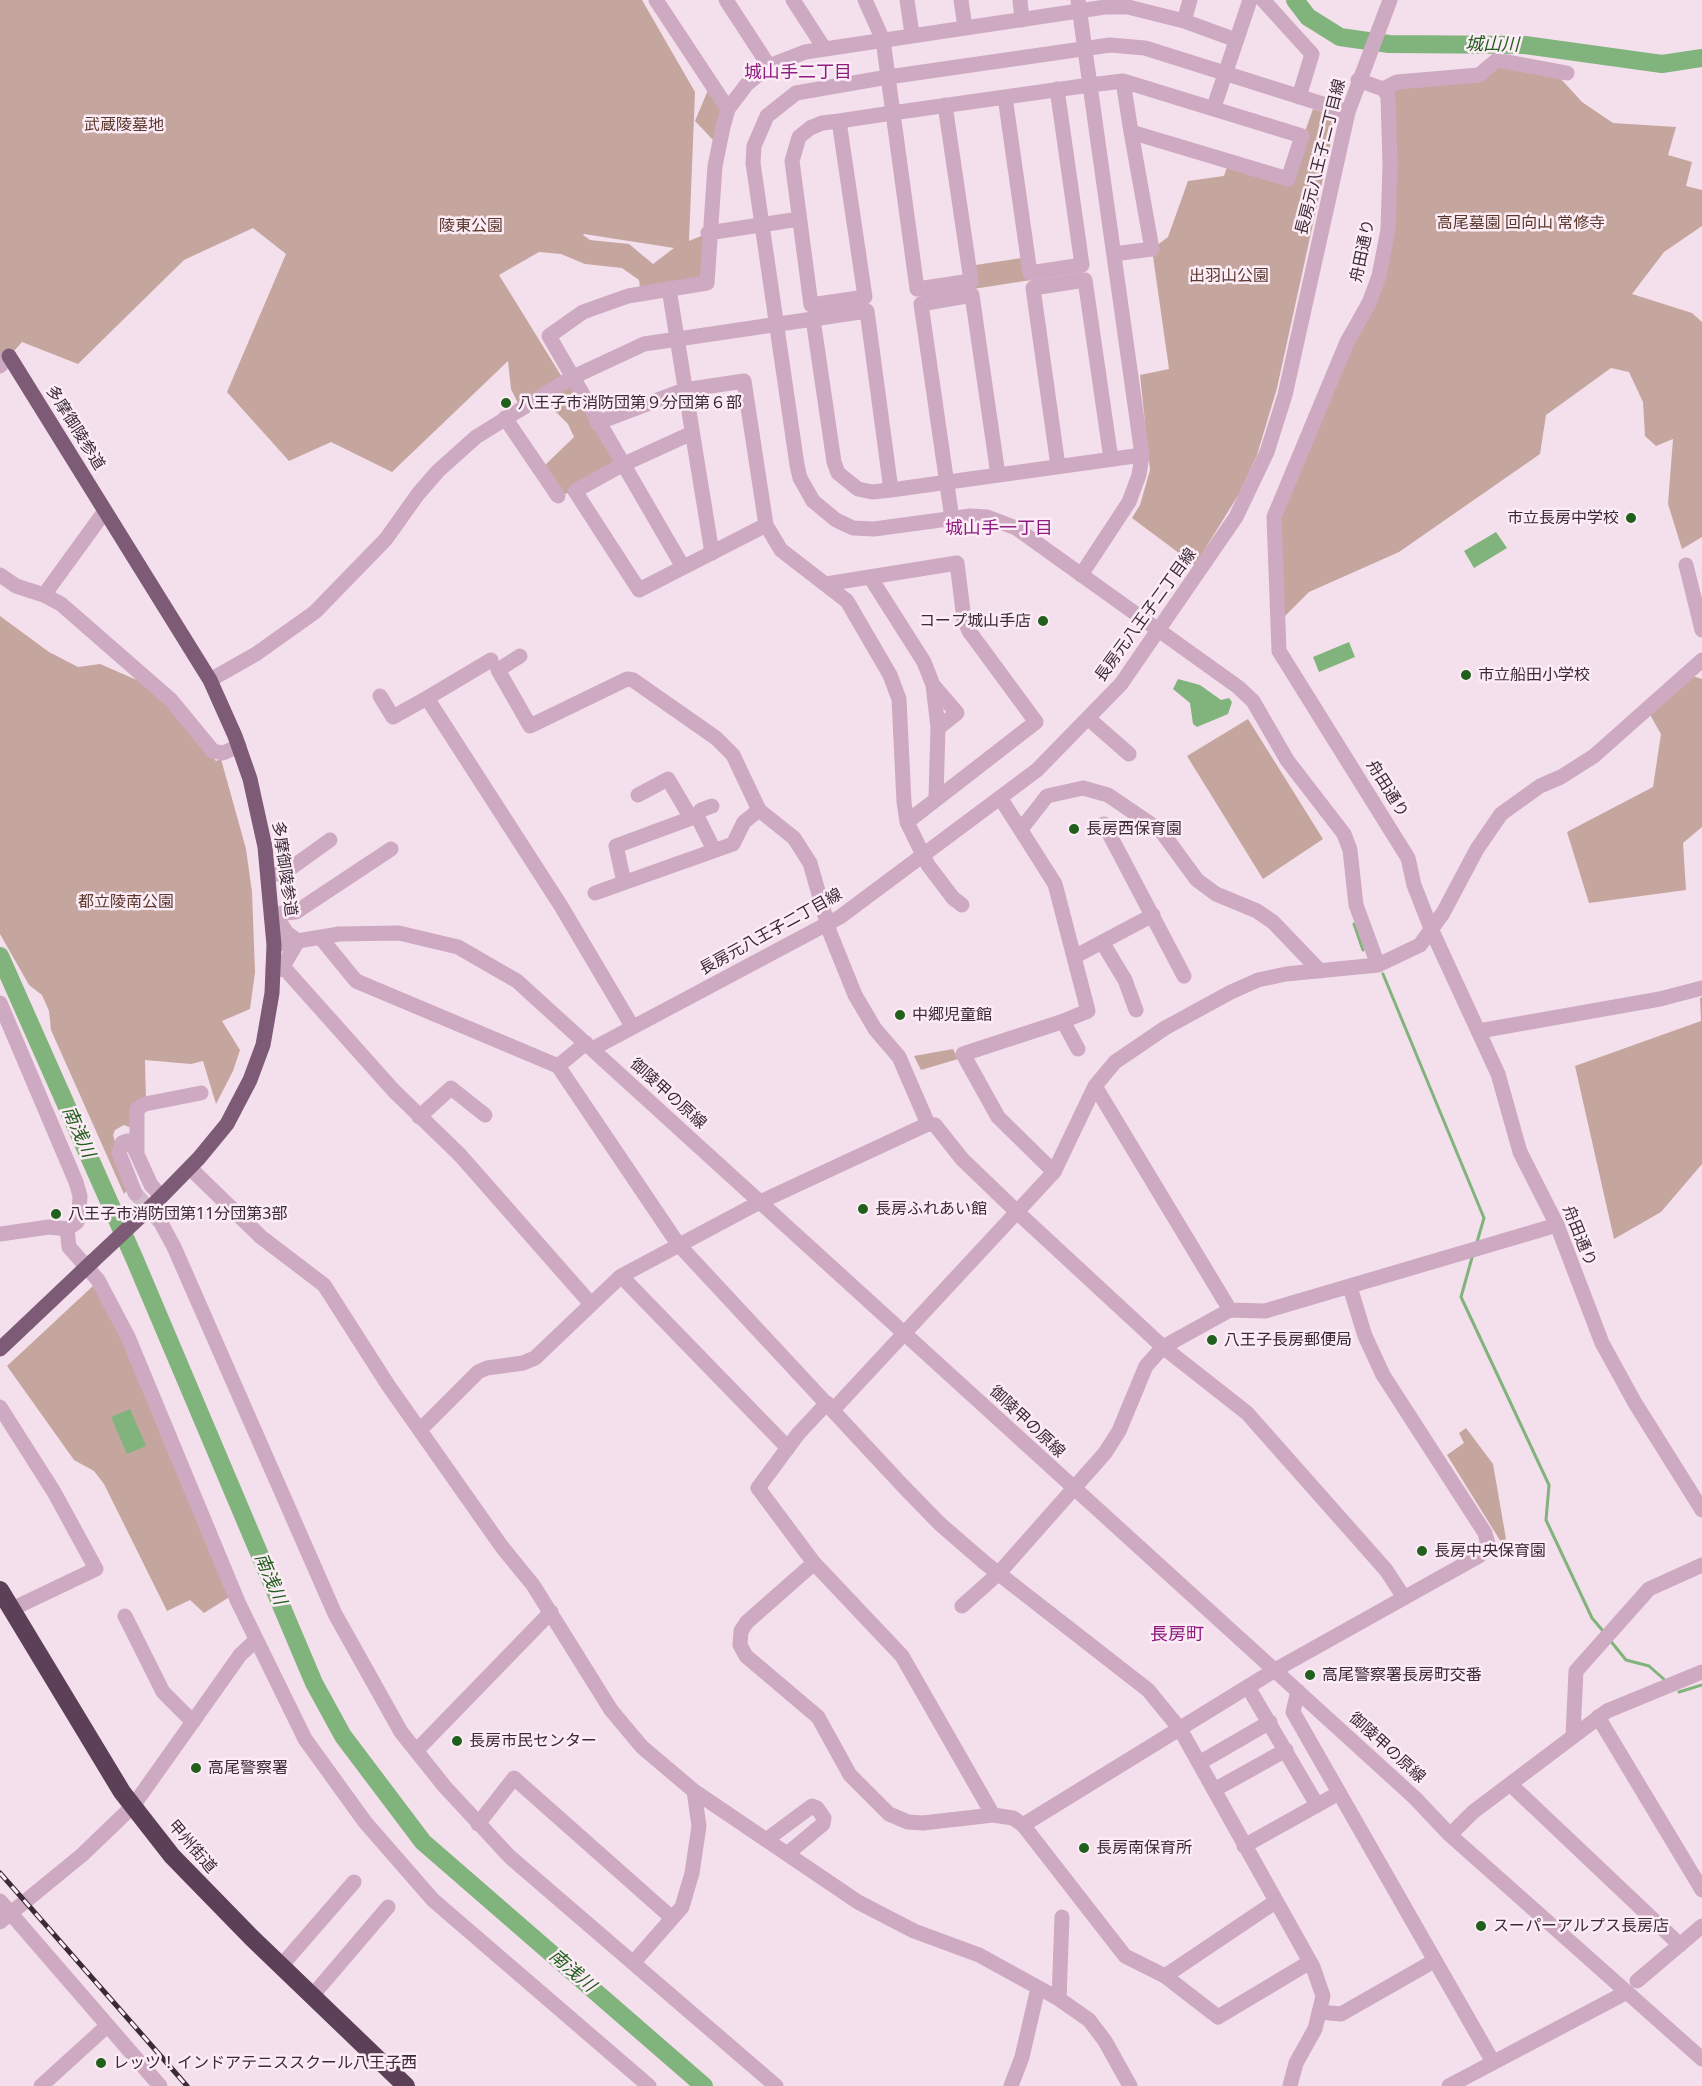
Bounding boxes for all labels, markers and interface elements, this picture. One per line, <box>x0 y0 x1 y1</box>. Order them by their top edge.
water label: 城山川 <box>1465 34 1519 56</box>
district label: 城山手二丁目 <box>744 62 852 84</box>
street label: 長房元八王子二丁目線 <box>1292 77 1350 237</box>
park label: 武蔵陵墓地 <box>84 115 164 135</box>
park label: 高尾墓園 回向山 常修寺 <box>1437 213 1605 233</box>
park label: 陵東公園 <box>439 216 503 236</box>
street label: 舟田通り <box>1347 218 1379 284</box>
park label: 出羽山公園 <box>1189 266 1269 286</box>
street label: 多摩御陵参道 <box>41 382 109 474</box>
place label: 八王子市消防団第９分団第６部 <box>518 393 742 413</box>
marker: 八王子市消防団第９分団第６部 <box>499 396 513 410</box>
place label: 市立長房中学校 <box>1507 508 1619 528</box>
marker: 市立長房中学校 <box>1624 511 1638 525</box>
district label: 城山手一丁目 <box>945 518 1053 540</box>
street label: 長房元八王子二丁目線 <box>1091 545 1201 685</box>
place label: コープ城山手店 <box>919 611 1031 631</box>
marker: コープ城山手店 <box>1036 614 1050 628</box>
place label: 市立船田小学校 <box>1478 665 1590 685</box>
marker: 市立船田小学校 <box>1459 668 1473 682</box>
street label: 舟田通り <box>1362 757 1412 821</box>
place label: 長房西保育園 <box>1086 819 1182 839</box>
street label: 多摩御陵参道 <box>268 820 300 918</box>
marker: 長房西保育園 <box>1067 822 1081 836</box>
street label: 長房元八王子二丁目線 <box>696 885 846 979</box>
park label: 都立陵南公園 <box>78 892 174 912</box>
place label: 中郷児童館 <box>912 1005 992 1025</box>
marker: 中郷児童館 <box>893 1008 907 1022</box>
street label: 御陵甲の原線 <box>626 1055 710 1133</box>
water label: 南浅川 <box>57 1103 99 1161</box>
place label: 長房ふれあい館 <box>875 1199 987 1219</box>
marker: 長房ふれあい館 <box>856 1202 870 1216</box>
street label: 舟田通り <box>1558 1203 1600 1269</box>
place label: 八王子市消防団第11分団第3部 <box>68 1204 287 1224</box>
marker: 八王子市消防団第11分団第3部 <box>49 1207 63 1221</box>
place label: 八王子長房郵便局 <box>1224 1330 1352 1350</box>
marker: 八王子長房郵便局 <box>1205 1333 1219 1347</box>
street label: 御陵甲の原線 <box>985 1382 1069 1462</box>
place label: 長房中央保育園 <box>1434 1541 1546 1561</box>
marker: 長房中央保育園 <box>1415 1544 1429 1558</box>
water label: 南浅川 <box>250 1550 290 1608</box>
district label: 長房町 <box>1150 1624 1204 1646</box>
place label: 高尾警察署長房町交番 <box>1322 1665 1482 1685</box>
marker: 高尾警察署長房町交番 <box>1303 1668 1317 1682</box>
street label: 御陵甲の原線 <box>1345 1709 1429 1787</box>
place label: 長房市民センター <box>469 1731 597 1751</box>
marker: 長房市民センター <box>450 1734 464 1748</box>
place label: 高尾警察署 <box>208 1758 288 1778</box>
marker: 高尾警察署 <box>189 1761 203 1775</box>
street label: 甲州街道 <box>164 1817 220 1877</box>
place label: 長房南保育所 <box>1096 1838 1192 1858</box>
marker: 長房南保育所 <box>1077 1841 1091 1855</box>
place label: スーパーアルプス長房店 <box>1493 1916 1669 1936</box>
marker: スーパーアルプス長房店 <box>1474 1919 1488 1933</box>
water label: 南浅川 <box>545 1945 599 1997</box>
place label: レッツ！インドアテニススクール八王子西 <box>113 2053 417 2073</box>
marker: レッツ！インドアテニススクール八王子西 <box>94 2056 108 2070</box>

